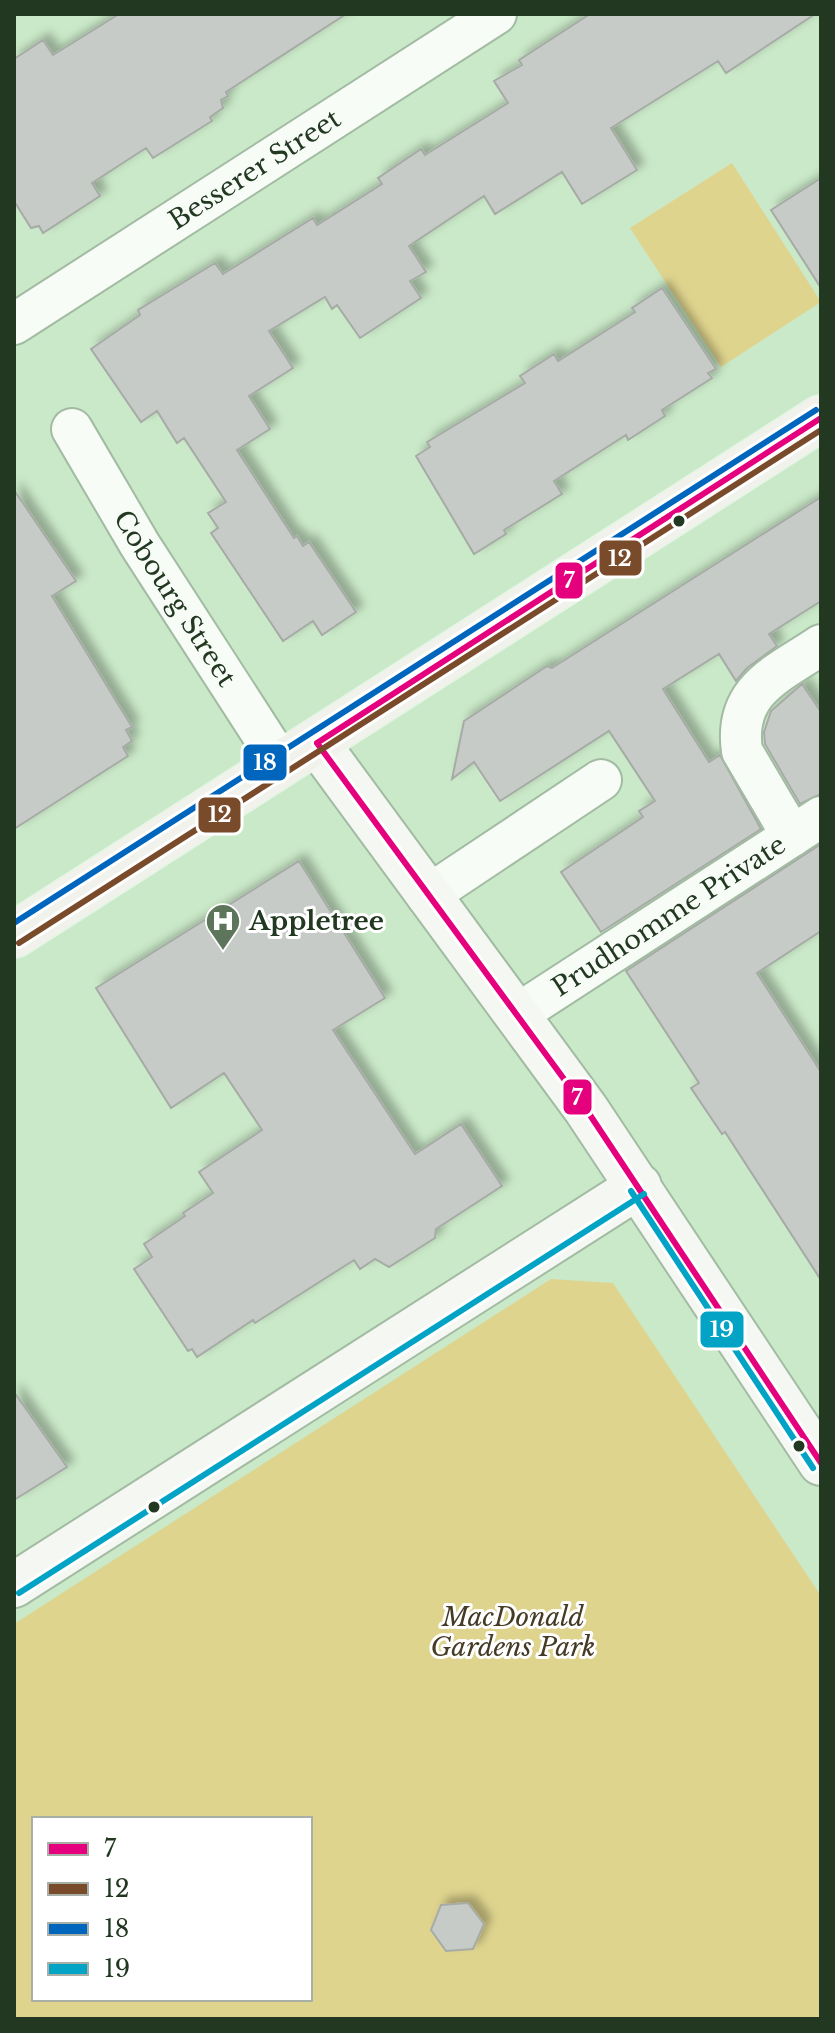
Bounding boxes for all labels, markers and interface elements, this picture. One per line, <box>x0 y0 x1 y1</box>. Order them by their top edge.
street label: Besserer Street <box>163 102 347 236</box>
street label: Cobourg Street <box>107 504 243 692</box>
unlabelled marker <box>671 513 687 529</box>
line badge: 12 <box>598 539 643 577</box>
text: 12 <box>608 545 632 572</box>
line badge: 7 <box>554 561 584 600</box>
text: 7 <box>563 567 575 594</box>
line badge: 18 <box>242 743 288 782</box>
text: 18 <box>253 749 277 776</box>
line badge: 12 <box>197 796 242 834</box>
text: 12 <box>208 801 232 828</box>
street label: Prudhomme Private <box>546 828 791 1003</box>
hospital icon: Appletree <box>204 902 242 952</box>
place label: Appletree <box>248 905 384 937</box>
line badge: 7 <box>562 1078 593 1116</box>
text: 7 <box>571 1084 583 1111</box>
line badge: 19 <box>699 1310 745 1349</box>
text: 19 <box>710 1316 734 1343</box>
unlabelled marker <box>791 1438 807 1454</box>
unlabelled marker <box>146 1499 162 1515</box>
park label: MacDonald Gardens Park <box>431 1601 595 1663</box>
legend <box>32 1817 312 2001</box>
text: 7 <box>104 1834 117 1863</box>
text: 12 <box>104 1874 130 1903</box>
text: 18 <box>104 1914 129 1943</box>
text: 19 <box>104 1954 130 1983</box>

